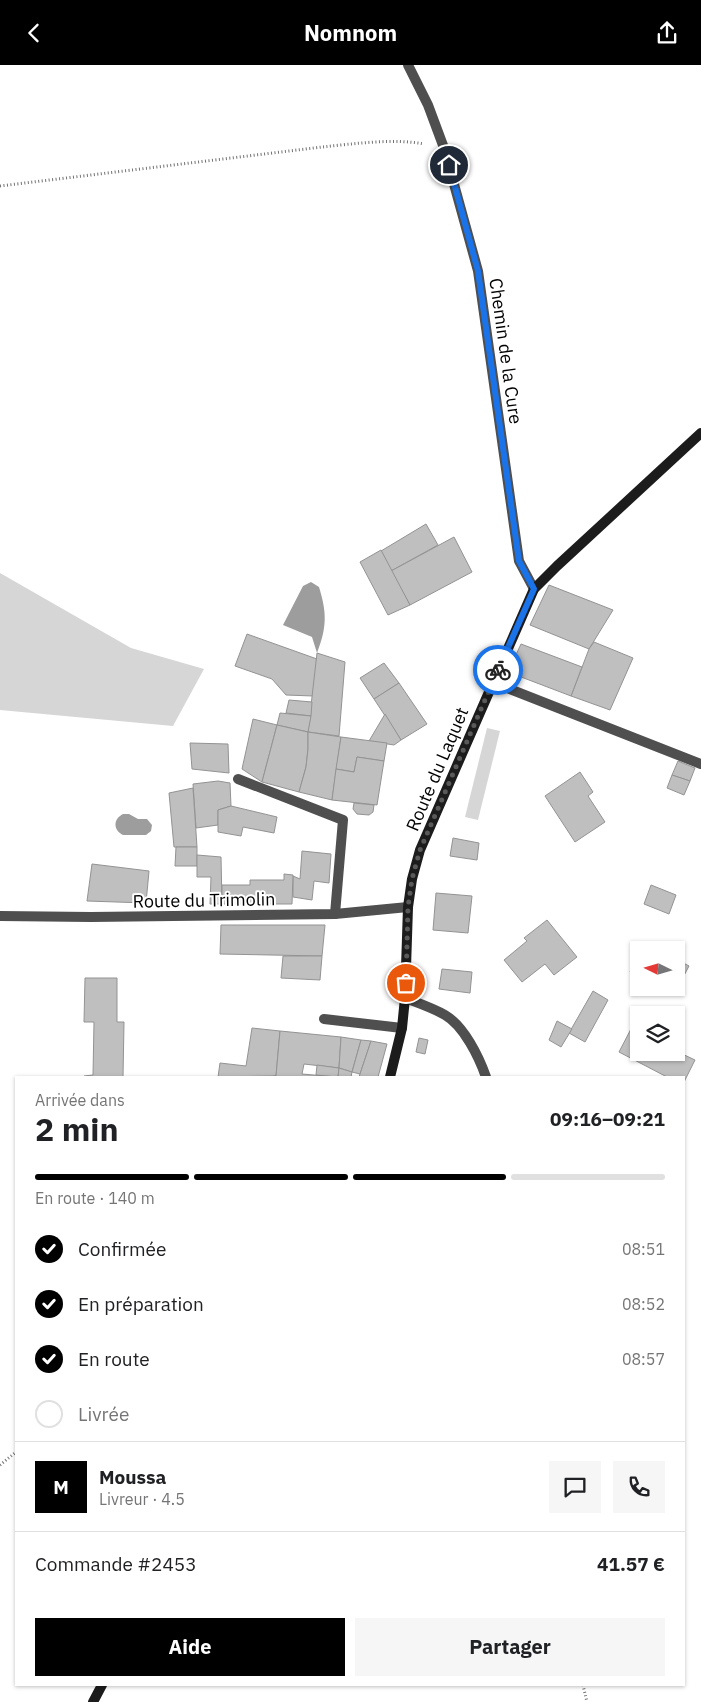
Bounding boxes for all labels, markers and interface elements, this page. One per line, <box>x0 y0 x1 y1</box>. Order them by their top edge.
text: Nomnom <box>304 18 397 47</box>
icon: back <box>20 19 48 47</box>
icon: share <box>653 19 681 47</box>
pin <box>428 144 470 186</box>
icon: home <box>435 151 463 179</box>
street label: Chemin de la Cure <box>484 277 528 426</box>
courier <box>473 645 523 695</box>
icon: bike <box>484 656 512 684</box>
street label: Route du Laquet <box>401 704 473 834</box>
street label: Route du Trimolin <box>132 887 276 913</box>
north arrow <box>630 941 685 996</box>
map controls <box>630 941 685 1061</box>
pin <box>385 962 427 1004</box>
icon: bag <box>392 969 420 997</box>
button: layers <box>630 1006 685 1061</box>
text: Arrivée dans <box>35 1090 125 1110</box>
text: 09:16–09:21 <box>550 1107 665 1131</box>
text: 2 min <box>35 1108 119 1150</box>
text: En route · 140 m <box>35 1188 155 1208</box>
icon: check <box>35 1235 63 1263</box>
text: Confirmée <box>78 1237 166 1261</box>
text: 08:51 <box>622 1239 665 1259</box>
icon: check <box>35 1290 63 1318</box>
text: En préparation <box>78 1292 204 1316</box>
text: 08:52 <box>622 1294 665 1314</box>
icon: check <box>35 1345 63 1373</box>
text: En route <box>78 1347 150 1371</box>
text: 08:57 <box>622 1349 665 1369</box>
text: Livrée <box>78 1402 129 1426</box>
button: chat <box>549 1461 601 1513</box>
button: phone <box>613 1461 665 1513</box>
text: Moussa <box>99 1465 166 1489</box>
text: M <box>53 1475 69 1499</box>
text: Livreur · 4.5 <box>99 1489 185 1509</box>
text: Commande #2453 <box>35 1552 197 1576</box>
text: 41.57 € <box>597 1552 665 1576</box>
button: Aide <box>35 1618 345 1676</box>
button: Partager <box>355 1618 665 1676</box>

